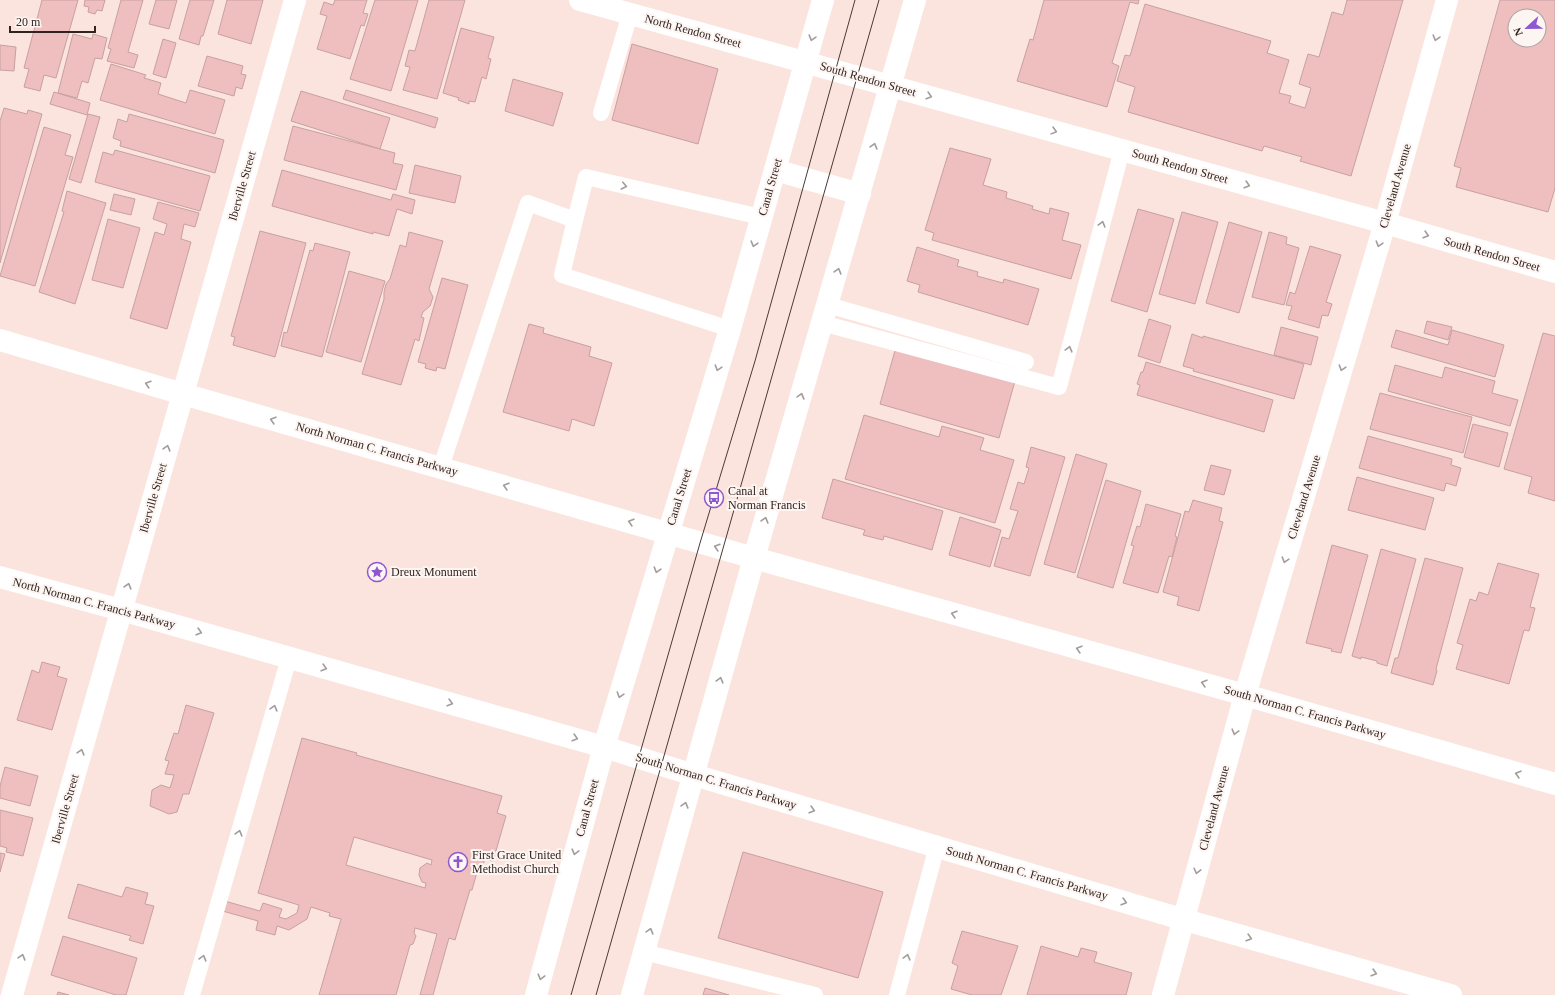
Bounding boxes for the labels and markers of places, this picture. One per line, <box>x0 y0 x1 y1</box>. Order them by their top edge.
place label: Canal at Norman Francis <box>728 484 806 512</box>
bus stop icon: Canal at Norman Francis <box>703 487 725 509</box>
place icon: Dreux Monument <box>366 561 388 583</box>
place label: Dreux Monument <box>391 565 477 579</box>
place label: First Grace United Methodist Church <box>472 848 561 876</box>
church icon: First Grace United Methodist Church <box>447 851 469 873</box>

